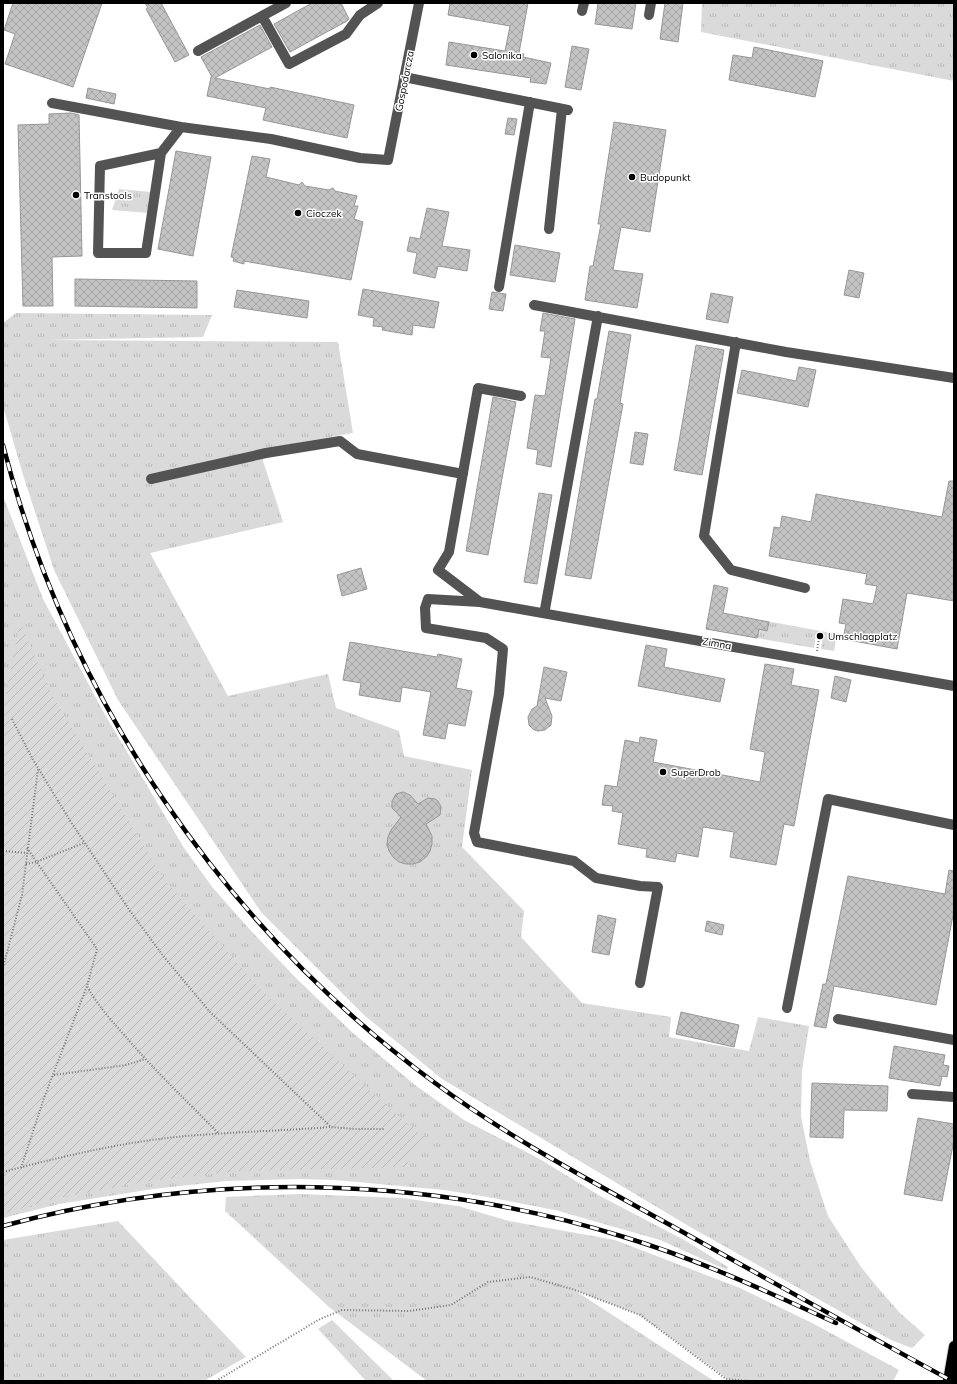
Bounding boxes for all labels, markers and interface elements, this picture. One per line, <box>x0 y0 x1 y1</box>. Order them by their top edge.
place label: Salonika <box>482 49 522 62</box>
street label: Gospodarcza <box>392 50 417 112</box>
marker: Salonika <box>469 50 479 60</box>
place label: Budopunkt <box>640 171 691 184</box>
marker: Budopunkt <box>627 172 637 182</box>
place label: Transtools <box>84 189 132 202</box>
marker: Transtools <box>71 190 81 200</box>
place label: Cioczek <box>306 207 342 220</box>
marker: Cioczek <box>293 208 303 218</box>
place label: Umschlagplatz <box>828 630 897 643</box>
marker: Umschlagplatz <box>815 631 825 641</box>
street label: Zimna <box>702 635 732 652</box>
place label: SuperDrob <box>671 766 721 779</box>
marker: SuperDrob <box>658 767 668 777</box>

